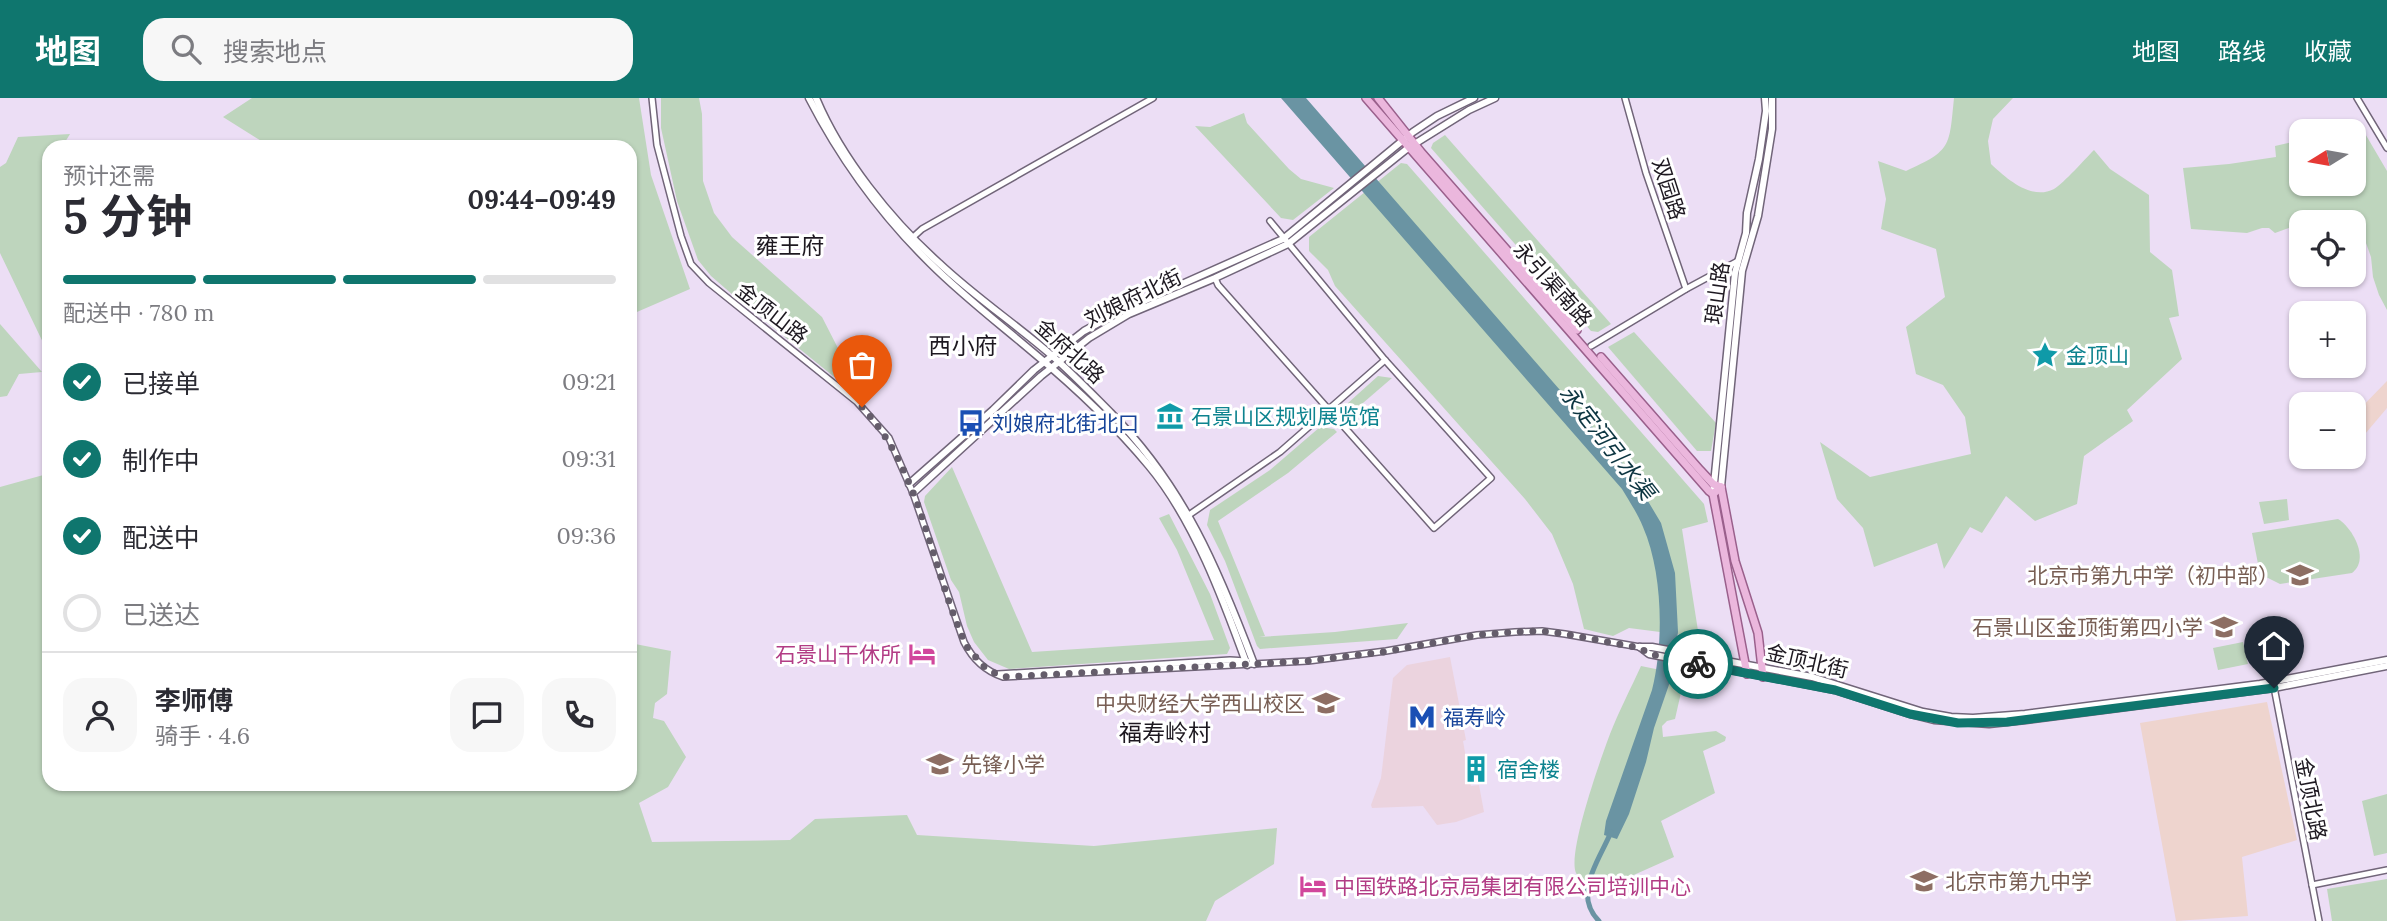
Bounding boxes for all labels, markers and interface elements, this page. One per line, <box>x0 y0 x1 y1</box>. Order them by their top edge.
search box <box>143 18 633 81</box>
text: 地图 <box>35 30 101 72</box>
icon: search <box>167 30 205 68</box>
text: 搜索地点 <box>223 35 327 68</box>
text: 地图 <box>2132 36 2180 67</box>
text: 路线 <box>2218 36 2266 67</box>
text: 收藏 <box>2304 36 2352 67</box>
north arrow <box>2289 119 2366 196</box>
map controls <box>2289 119 2366 469</box>
street label: 双园路 <box>1646 155 1692 223</box>
text: 预计还需 <box>63 161 155 190</box>
text: 09:44–09:49 <box>467 183 616 216</box>
text: 5 分钟 <box>63 187 192 246</box>
button: locate <box>2289 210 2366 287</box>
district label: 雍王府 <box>756 231 825 260</box>
street label: 永引渠南路 <box>1508 236 1598 332</box>
street label: 琅山路 <box>1699 260 1735 326</box>
street label: 刘娘府北街 <box>1080 263 1186 333</box>
street label: 金顶山路 <box>731 277 813 349</box>
text: 配送中 · 780 m <box>63 298 214 327</box>
button: + <box>2289 301 2366 378</box>
street label: 金府北路 <box>1030 313 1110 389</box>
district label: 西小府 <box>929 331 998 360</box>
pin <box>832 335 892 407</box>
place icon: 金顶山 <box>2030 340 2060 370</box>
place label: 金顶山 <box>2066 342 2129 369</box>
icon: bag <box>843 346 881 384</box>
icon: check <box>63 363 101 401</box>
text: 已接单 <box>122 367 200 400</box>
text: 09:21 <box>562 367 616 396</box>
water label: 永定河引水渠 <box>1554 379 1664 508</box>
button: − <box>2289 392 2366 469</box>
museum icon: 石景山区规划展览馆 <box>1155 401 1185 431</box>
place label: 石景山区规划展览馆 <box>1191 403 1380 430</box>
bus stop icon: 刘娘府北街北口 <box>956 408 986 438</box>
place label: 刘娘府北街北口 <box>992 410 1139 437</box>
icon: check <box>63 440 101 478</box>
text: 制作中 <box>122 444 200 477</box>
text: 09:31 <box>561 444 616 473</box>
icon: check <box>63 517 101 555</box>
text: 配送中 <box>122 521 200 554</box>
text: 09:36 <box>557 521 616 550</box>
school or university icon: 北京市第九中学（初中部） <box>2285 560 2315 590</box>
place label: 北京市第九中学（初中部） <box>2027 562 2279 589</box>
text: 已送达 <box>122 598 200 631</box>
school or university icon: 石景山区金顶街第四小学 <box>2209 612 2239 642</box>
place label: 石景山区金顶街第四小学 <box>1972 614 2203 641</box>
pin <box>2244 616 2304 688</box>
icon: home <box>2255 627 2293 665</box>
courier <box>1663 629 1733 699</box>
street label: 金顶北街 <box>1763 638 1851 684</box>
hotel icon: 石景山干休所 <box>907 639 937 669</box>
place label: 石景山干休所 <box>775 641 901 668</box>
icon: bike <box>1679 645 1717 683</box>
button: person <box>63 678 137 752</box>
button: chat <box>450 678 524 752</box>
button: phone <box>542 678 616 752</box>
text: 李师傅 <box>155 684 233 717</box>
school or university icon: 中央财经大学西山校区 <box>1311 688 1341 718</box>
place label: 中央财经大学西山校区 <box>1095 690 1305 717</box>
metro station icon: 福寿岭 <box>1407 702 1437 732</box>
place label: 福寿岭 <box>1443 704 1506 731</box>
district label: 福寿岭村 <box>1119 718 1211 747</box>
text: 骑手 · 4.6 <box>155 721 250 750</box>
school or university icon: 先锋小学 <box>925 749 955 779</box>
place label: 先锋小学 <box>961 751 1045 778</box>
building icon: 宿舍楼 <box>1461 754 1491 784</box>
street label: 金顶北路 <box>2290 755 2332 843</box>
place label: 宿舍楼 <box>1497 756 1560 783</box>
school or university icon: 北京市第九中学 <box>1909 866 1939 896</box>
place label: 北京市第九中学 <box>1945 868 2092 895</box>
hotel icon: 中国铁路北京局集团有限公司培训中心 <box>1298 871 1328 901</box>
place label: 中国铁路北京局集团有限公司培训中心 <box>1334 873 1691 900</box>

